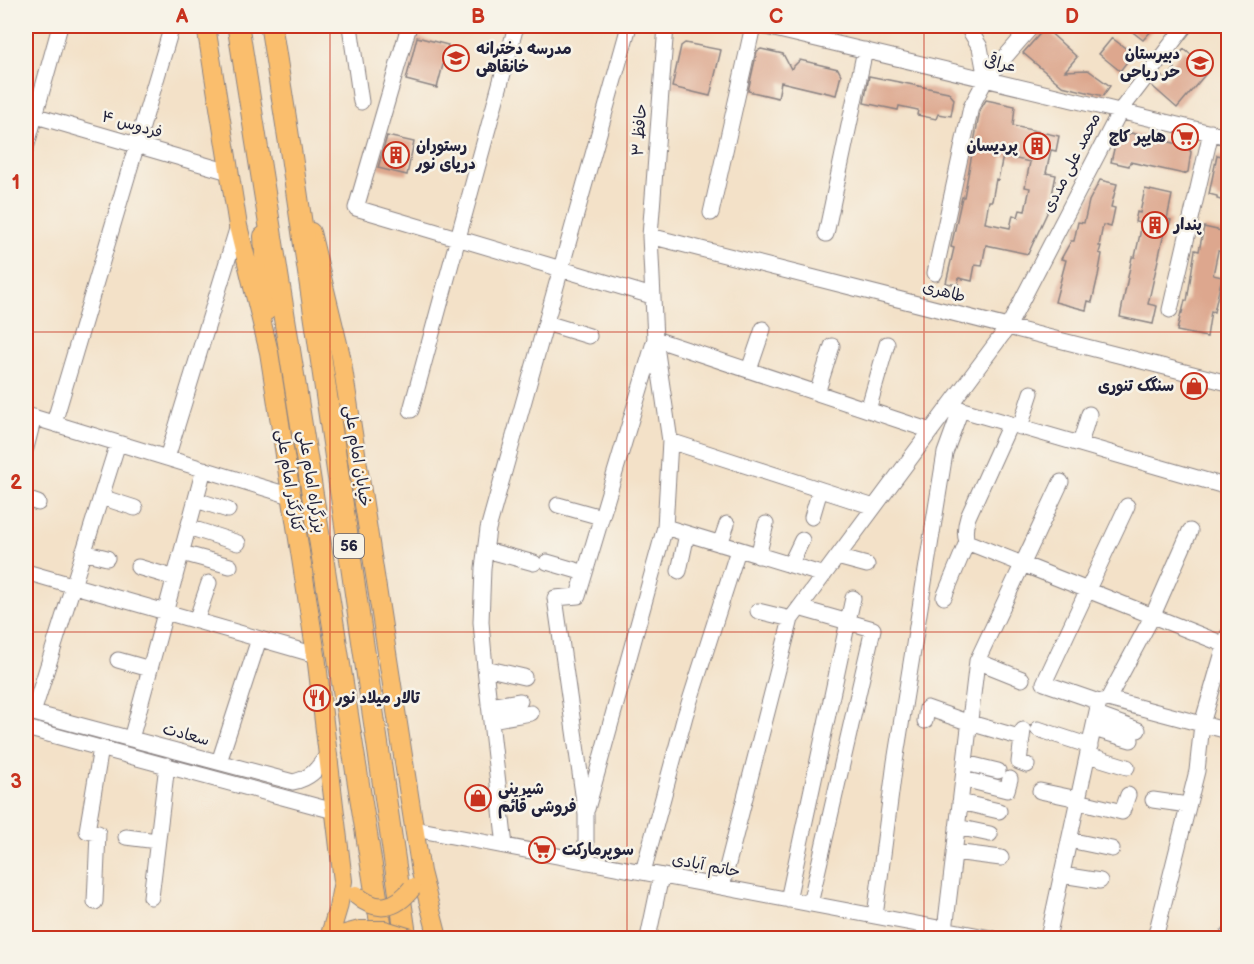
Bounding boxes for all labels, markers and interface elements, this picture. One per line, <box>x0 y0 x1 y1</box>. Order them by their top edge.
text: A <box>175 5 189 29</box>
text: B <box>471 5 485 29</box>
text: C <box>769 5 783 29</box>
text: D <box>1065 5 1079 29</box>
place label: مدرسه دخترانه خانقاهی <box>476 40 572 77</box>
school or university icon: مدرسه دخترانه خانقاهی <box>441 43 471 73</box>
place label: دبیرستان حر ریاحی <box>1120 45 1180 82</box>
school or university icon: دبیرستان حر ریاحی <box>1185 48 1215 78</box>
street label: عراقی <box>982 49 1018 77</box>
street label: حافظ ۳ <box>629 103 651 157</box>
street label: فردوس ۴ <box>99 107 165 143</box>
street label: محمد علی مددی <box>1039 110 1105 216</box>
supermarket icon: هایپر کاج <box>1170 122 1200 152</box>
place label: هایپر کاج <box>1109 128 1166 147</box>
building icon: پردیسان <box>1022 131 1052 161</box>
place label: رستوران دریای نور <box>415 137 476 174</box>
place label: پردیسان <box>966 137 1018 156</box>
building icon: رستوران دریای نور <box>381 140 411 170</box>
text: 1 <box>12 171 20 195</box>
building icon: پندار <box>1140 210 1170 240</box>
place label: پندار <box>1172 216 1202 235</box>
street label: طاهری <box>920 277 968 307</box>
shop icon: سنگک تنوری <box>1179 371 1209 401</box>
place label: سنگک تنوری <box>1098 376 1174 397</box>
street label: خیابان امام علی <box>338 404 374 508</box>
street label: کنارگذر امام علی <box>270 428 307 534</box>
street label: بزرگراه امام علی <box>292 429 329 535</box>
text: 2 <box>10 471 22 495</box>
road number: 56 <box>334 534 364 558</box>
restaurant icon: تالار میلاد نور <box>302 683 332 713</box>
place label: تالار میلاد نور <box>335 689 421 708</box>
street label: سعادت <box>161 720 211 750</box>
text: 3 <box>10 770 22 794</box>
place label: شیرینی فروشی قائم <box>498 780 577 819</box>
shop icon: شیرینی فروشی قائم <box>463 783 493 813</box>
supermarket icon: سوپرمارکت <box>527 835 557 865</box>
place label: سوپرمارکت <box>562 841 634 860</box>
street label: حاتم آبادی <box>670 850 742 884</box>

